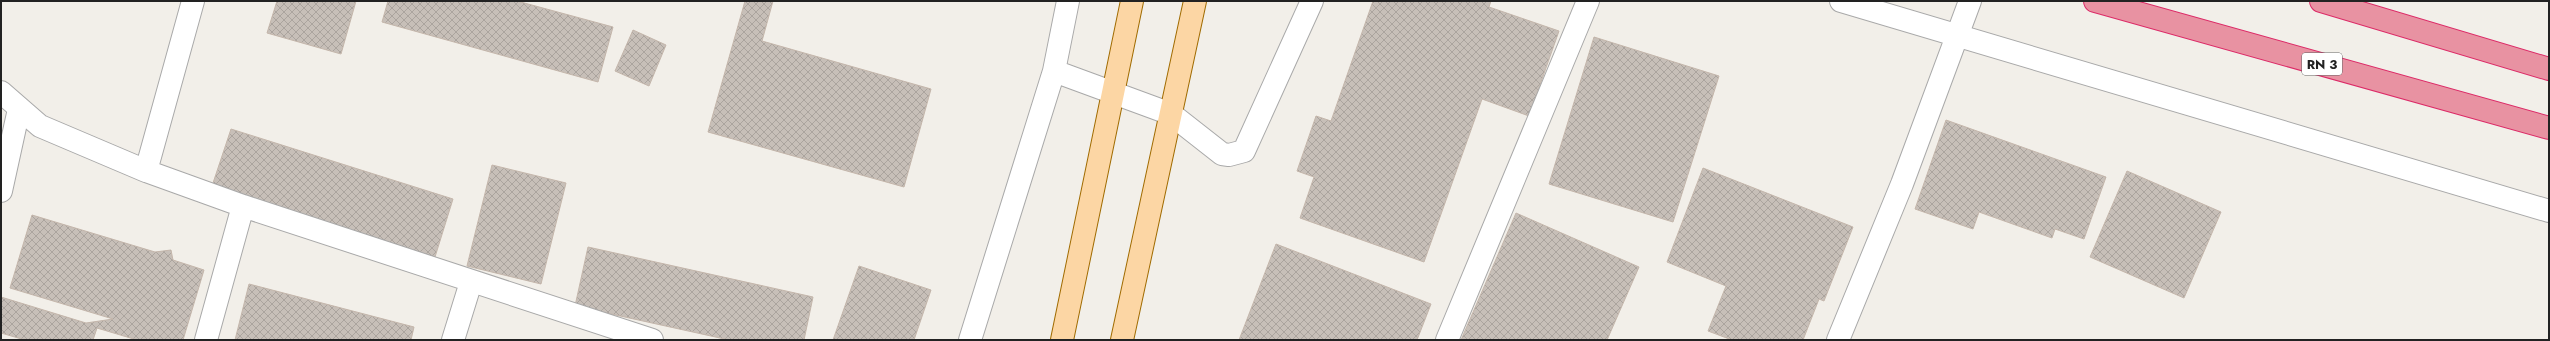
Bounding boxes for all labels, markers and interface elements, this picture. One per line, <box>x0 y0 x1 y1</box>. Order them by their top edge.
road number: RN 3 <box>2302 53 2342 75</box>

